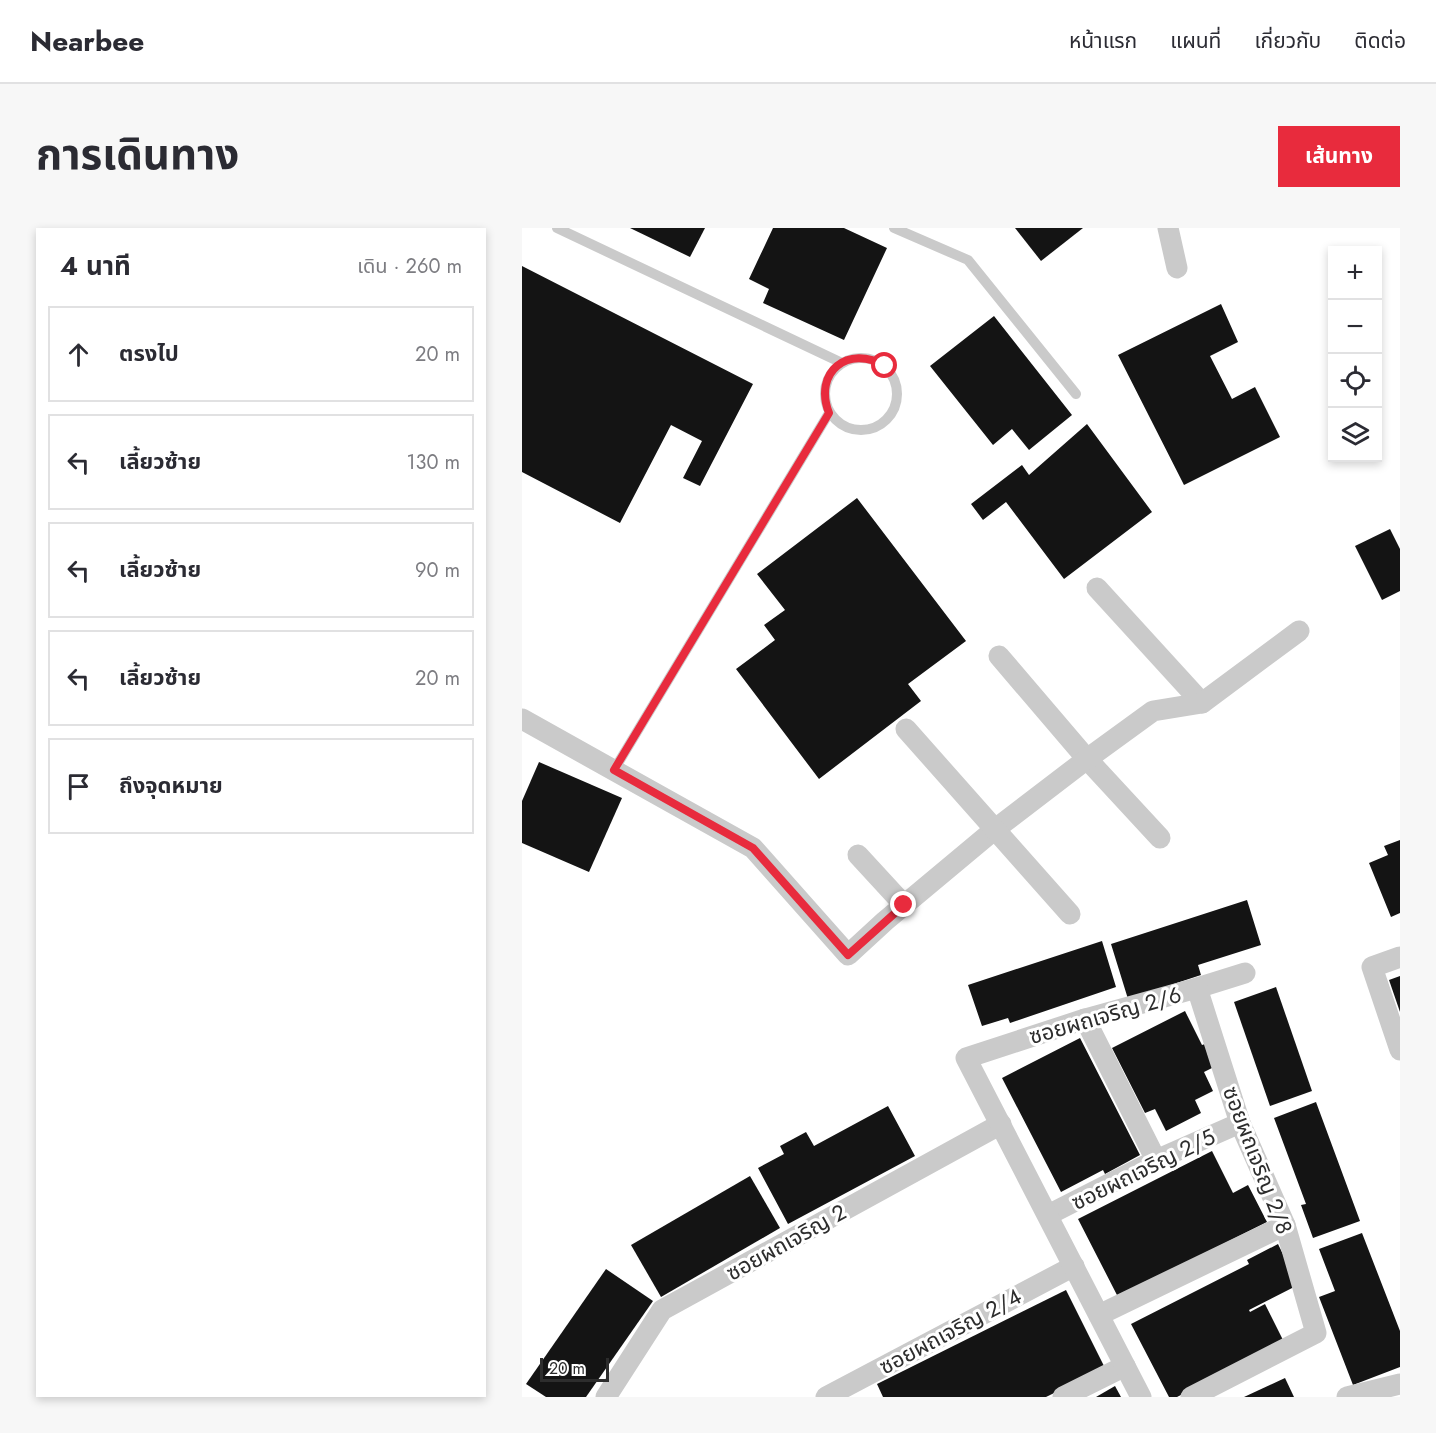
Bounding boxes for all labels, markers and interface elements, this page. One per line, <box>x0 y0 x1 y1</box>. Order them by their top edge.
text: Nearbee <box>30 21 144 62</box>
text: หน้าแรก <box>1069 26 1137 56</box>
text: แผนที่ <box>1170 26 1221 56</box>
text: เกี่ยวกับ <box>1254 26 1321 56</box>
text: ติดต่อ <box>1354 26 1406 56</box>
text: การเดินทาง <box>36 124 239 185</box>
button: เส้นทาง <box>1278 126 1400 187</box>
map controls <box>1328 246 1382 462</box>
button: + <box>1328 246 1382 300</box>
text: 4 นาที <box>60 247 131 285</box>
text: เดิน · 260 m <box>357 252 462 281</box>
button: − <box>1328 300 1382 354</box>
text: ตรงไป <box>119 337 179 369</box>
icon: ahead <box>62 338 95 371</box>
text: 20 m <box>415 340 460 369</box>
route start <box>871 352 897 378</box>
button: locate <box>1328 354 1382 408</box>
button: layers <box>1328 408 1382 462</box>
text: เลี้ยวซ้าย <box>119 445 201 477</box>
icon: left <box>62 446 95 479</box>
text: 130 m <box>406 448 460 477</box>
text: เลี้ยวซ้าย <box>119 553 201 585</box>
icon: left <box>62 554 95 587</box>
text: 90 m <box>415 556 460 585</box>
text: เลี้ยวซ้าย <box>119 661 201 693</box>
icon: left <box>62 662 95 695</box>
text: 20 m <box>415 664 460 693</box>
text: ถึงจุดหมาย <box>119 769 223 801</box>
icon: arrive <box>62 770 95 803</box>
route end <box>890 891 916 917</box>
street label: ซอยผถเจริญ 2/6 <box>1025 978 1185 1052</box>
street label: ซอยผถเจริญ 2/8 <box>1215 1081 1301 1239</box>
street label: ซอยผถเจริญ 2/5 <box>1066 1120 1220 1218</box>
street label: ซอยผถเจริญ 2 <box>720 1196 852 1288</box>
street label: ซอยผถเจริญ 2/4 <box>873 1280 1027 1382</box>
scale bar <box>540 1355 609 1382</box>
text: 20 m <box>549 1357 585 1380</box>

